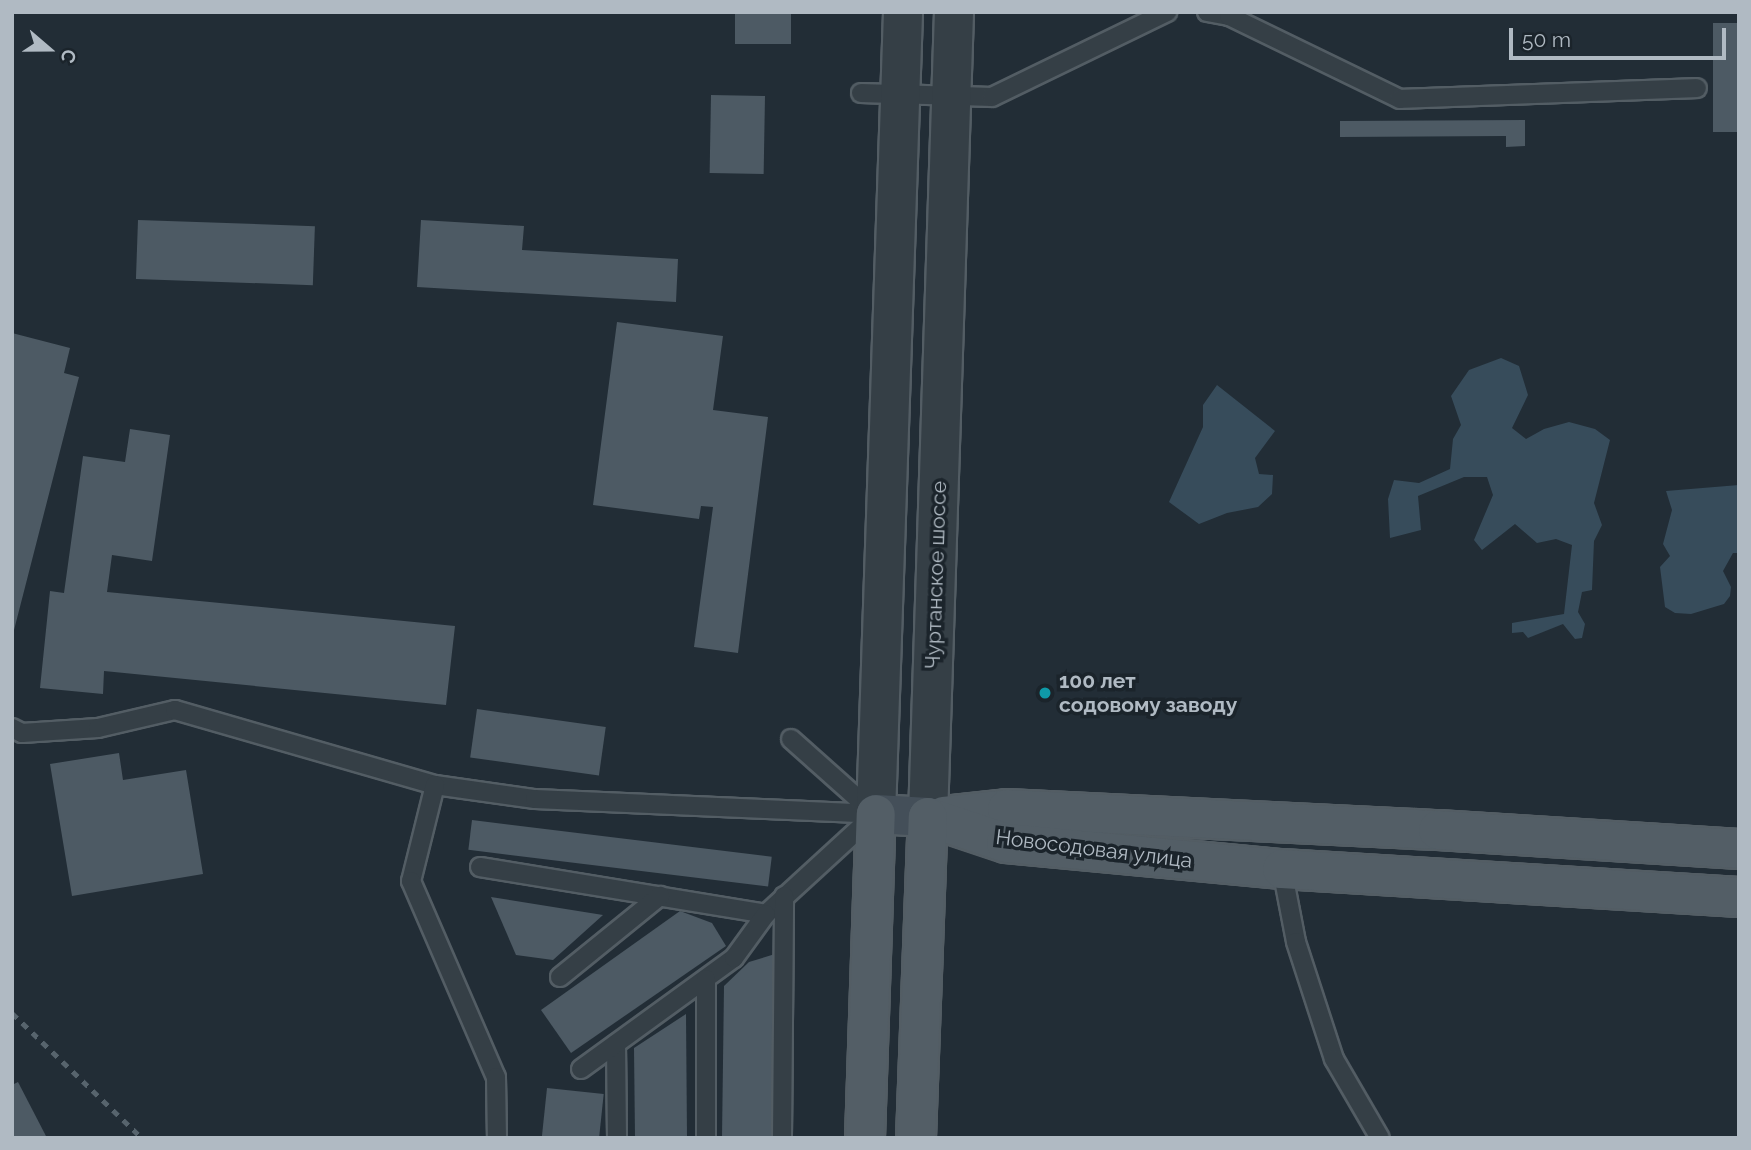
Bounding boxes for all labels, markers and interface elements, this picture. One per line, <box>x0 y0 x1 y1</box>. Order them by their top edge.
north arrow <box>14 14 84 84</box>
scale bar <box>1513 14 1730 58</box>
text: 50 m <box>1522 27 1571 52</box>
text: С <box>56 46 81 66</box>
street label: Чуртанское шоссе <box>920 481 952 669</box>
place label: 100 лет содовому заводу <box>1059 668 1238 718</box>
marker: 100 лет содовому заводу <box>1037 685 1053 701</box>
street label: Новосодовая улица <box>994 824 1194 874</box>

